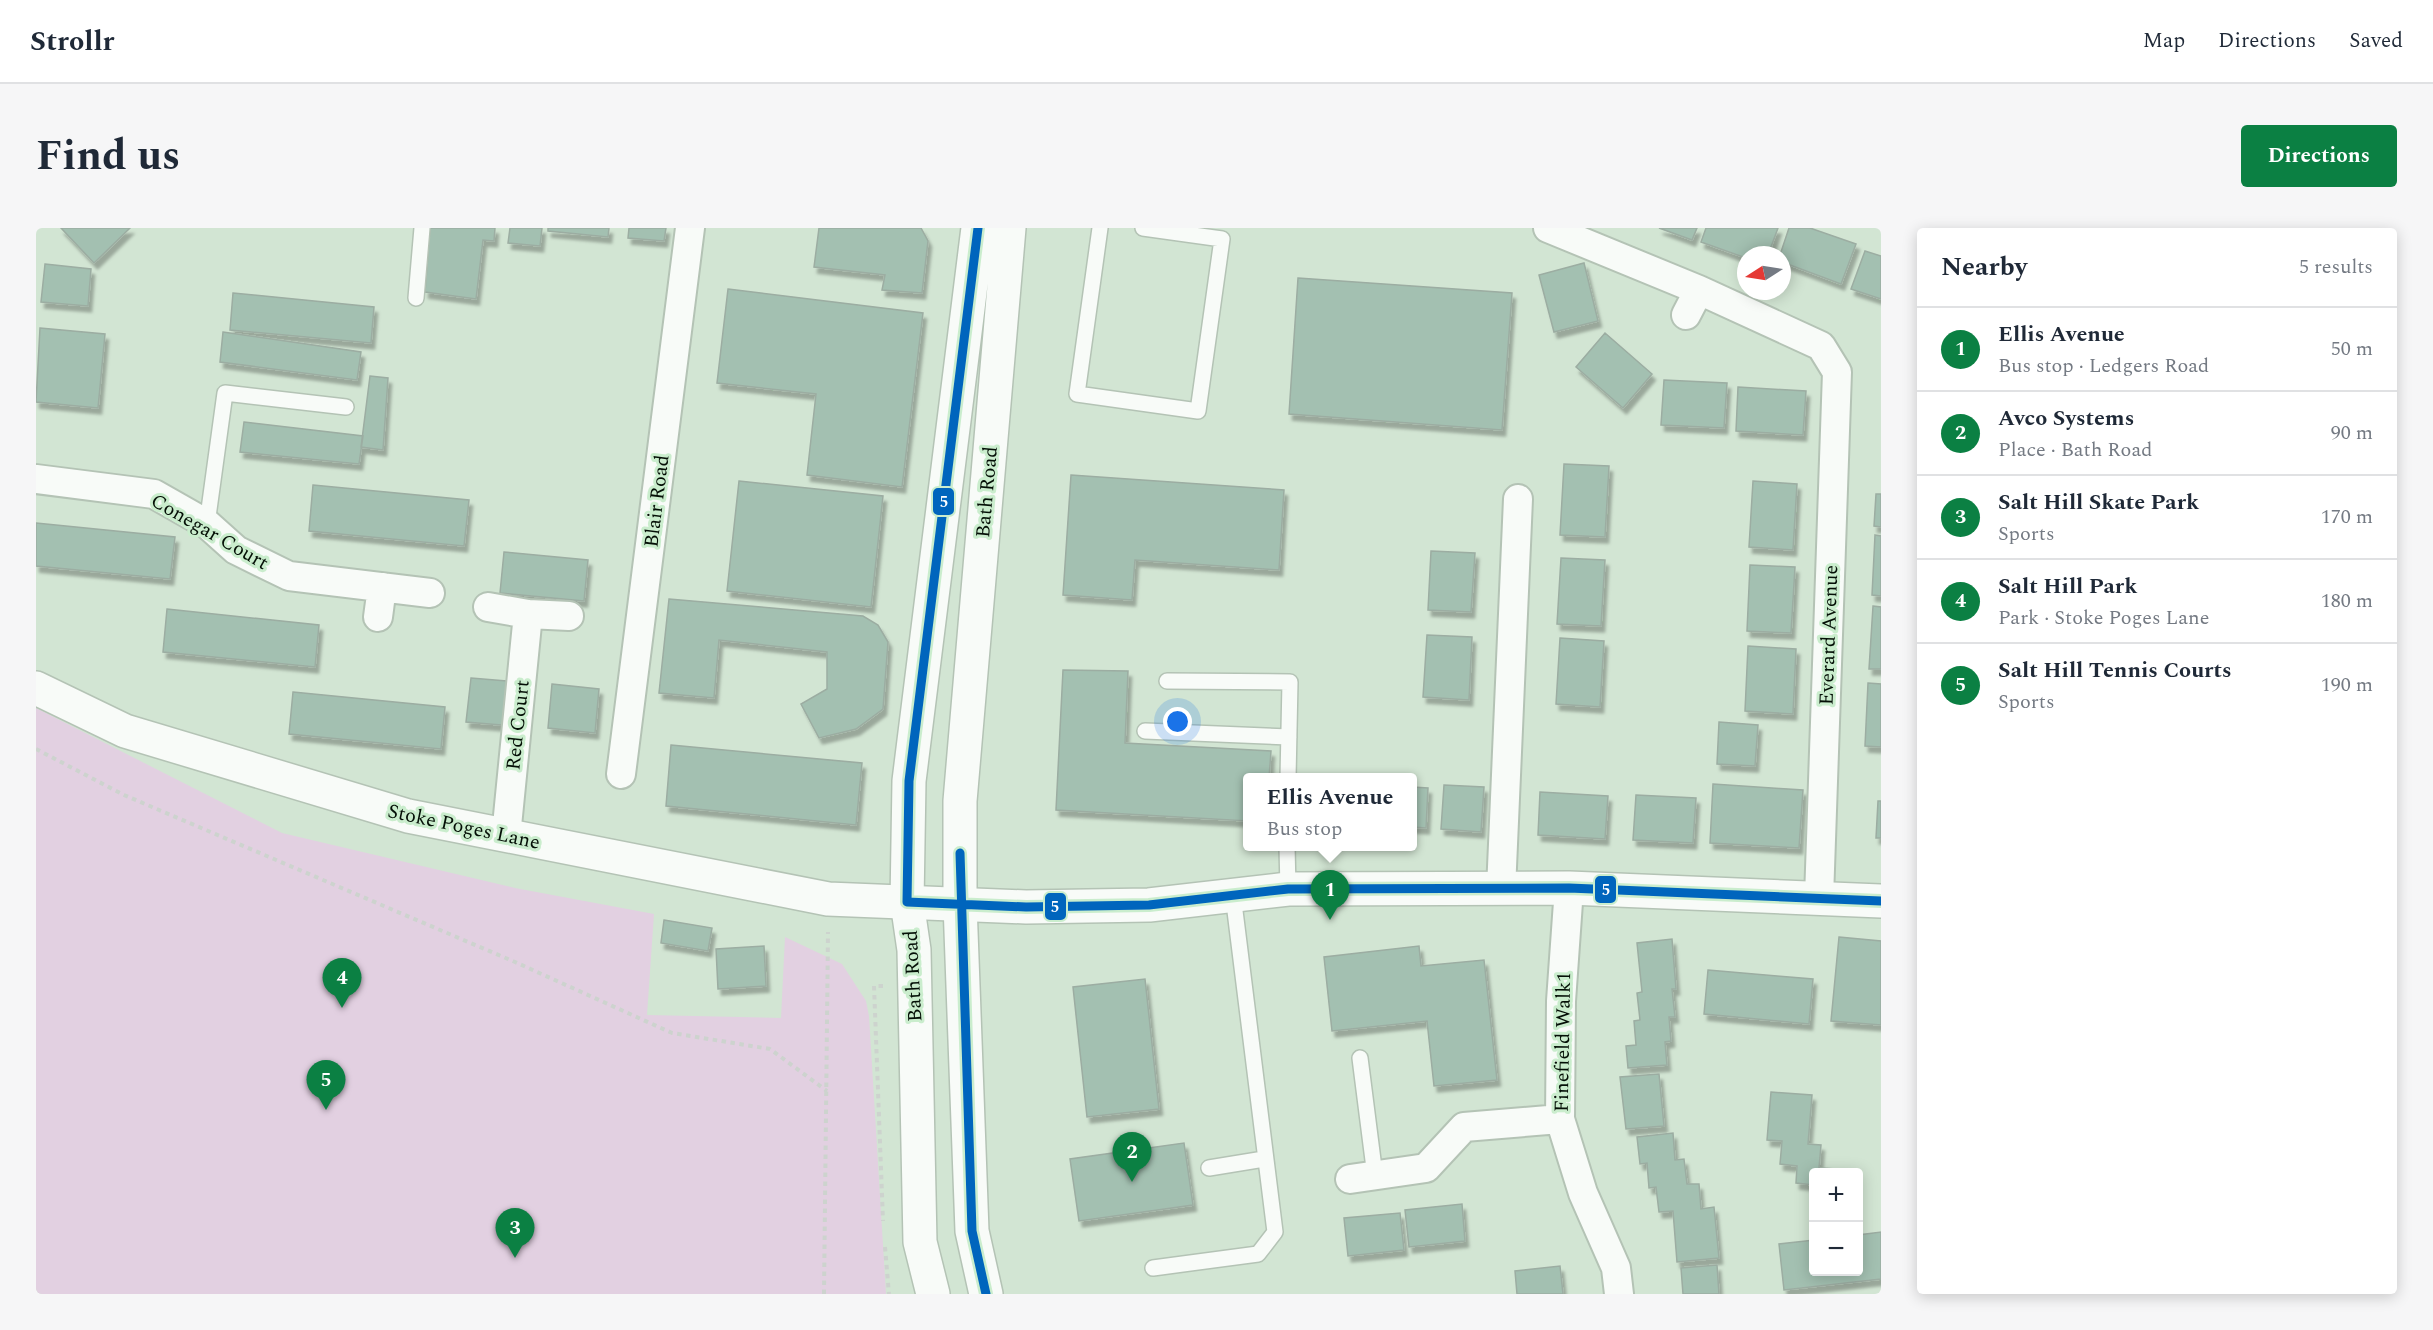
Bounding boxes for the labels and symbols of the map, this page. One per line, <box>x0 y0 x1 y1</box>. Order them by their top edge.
north arrow <box>1737 246 1791 300</box>
street label: Bath Road <box>968 445 1006 539</box>
street label: Blair Road <box>636 453 678 549</box>
street label: Conegar Court <box>145 486 274 578</box>
line badge: 5 <box>932 487 955 516</box>
text: 5 <box>940 490 948 514</box>
street label: Everard Avenue <box>1812 564 1846 706</box>
street label: Red Court <box>498 678 538 772</box>
your location <box>1163 707 1192 736</box>
street label: Stoke Poges Lane <box>385 796 543 858</box>
pin: 1 <box>1310 870 1350 920</box>
line badge: 5 <box>1594 875 1617 904</box>
text: 5 <box>1602 878 1610 902</box>
line badge: 5 <box>1044 892 1067 921</box>
text: 5 <box>1051 895 1059 919</box>
street label: Bath Road <box>896 929 930 1023</box>
pin: 4 <box>322 958 362 1008</box>
street label: Finefield Walk1 <box>1547 972 1579 1112</box>
pin: 5 <box>306 1060 346 1110</box>
pin: 2 <box>1112 1132 1152 1182</box>
pin: 3 <box>496 1208 534 1258</box>

